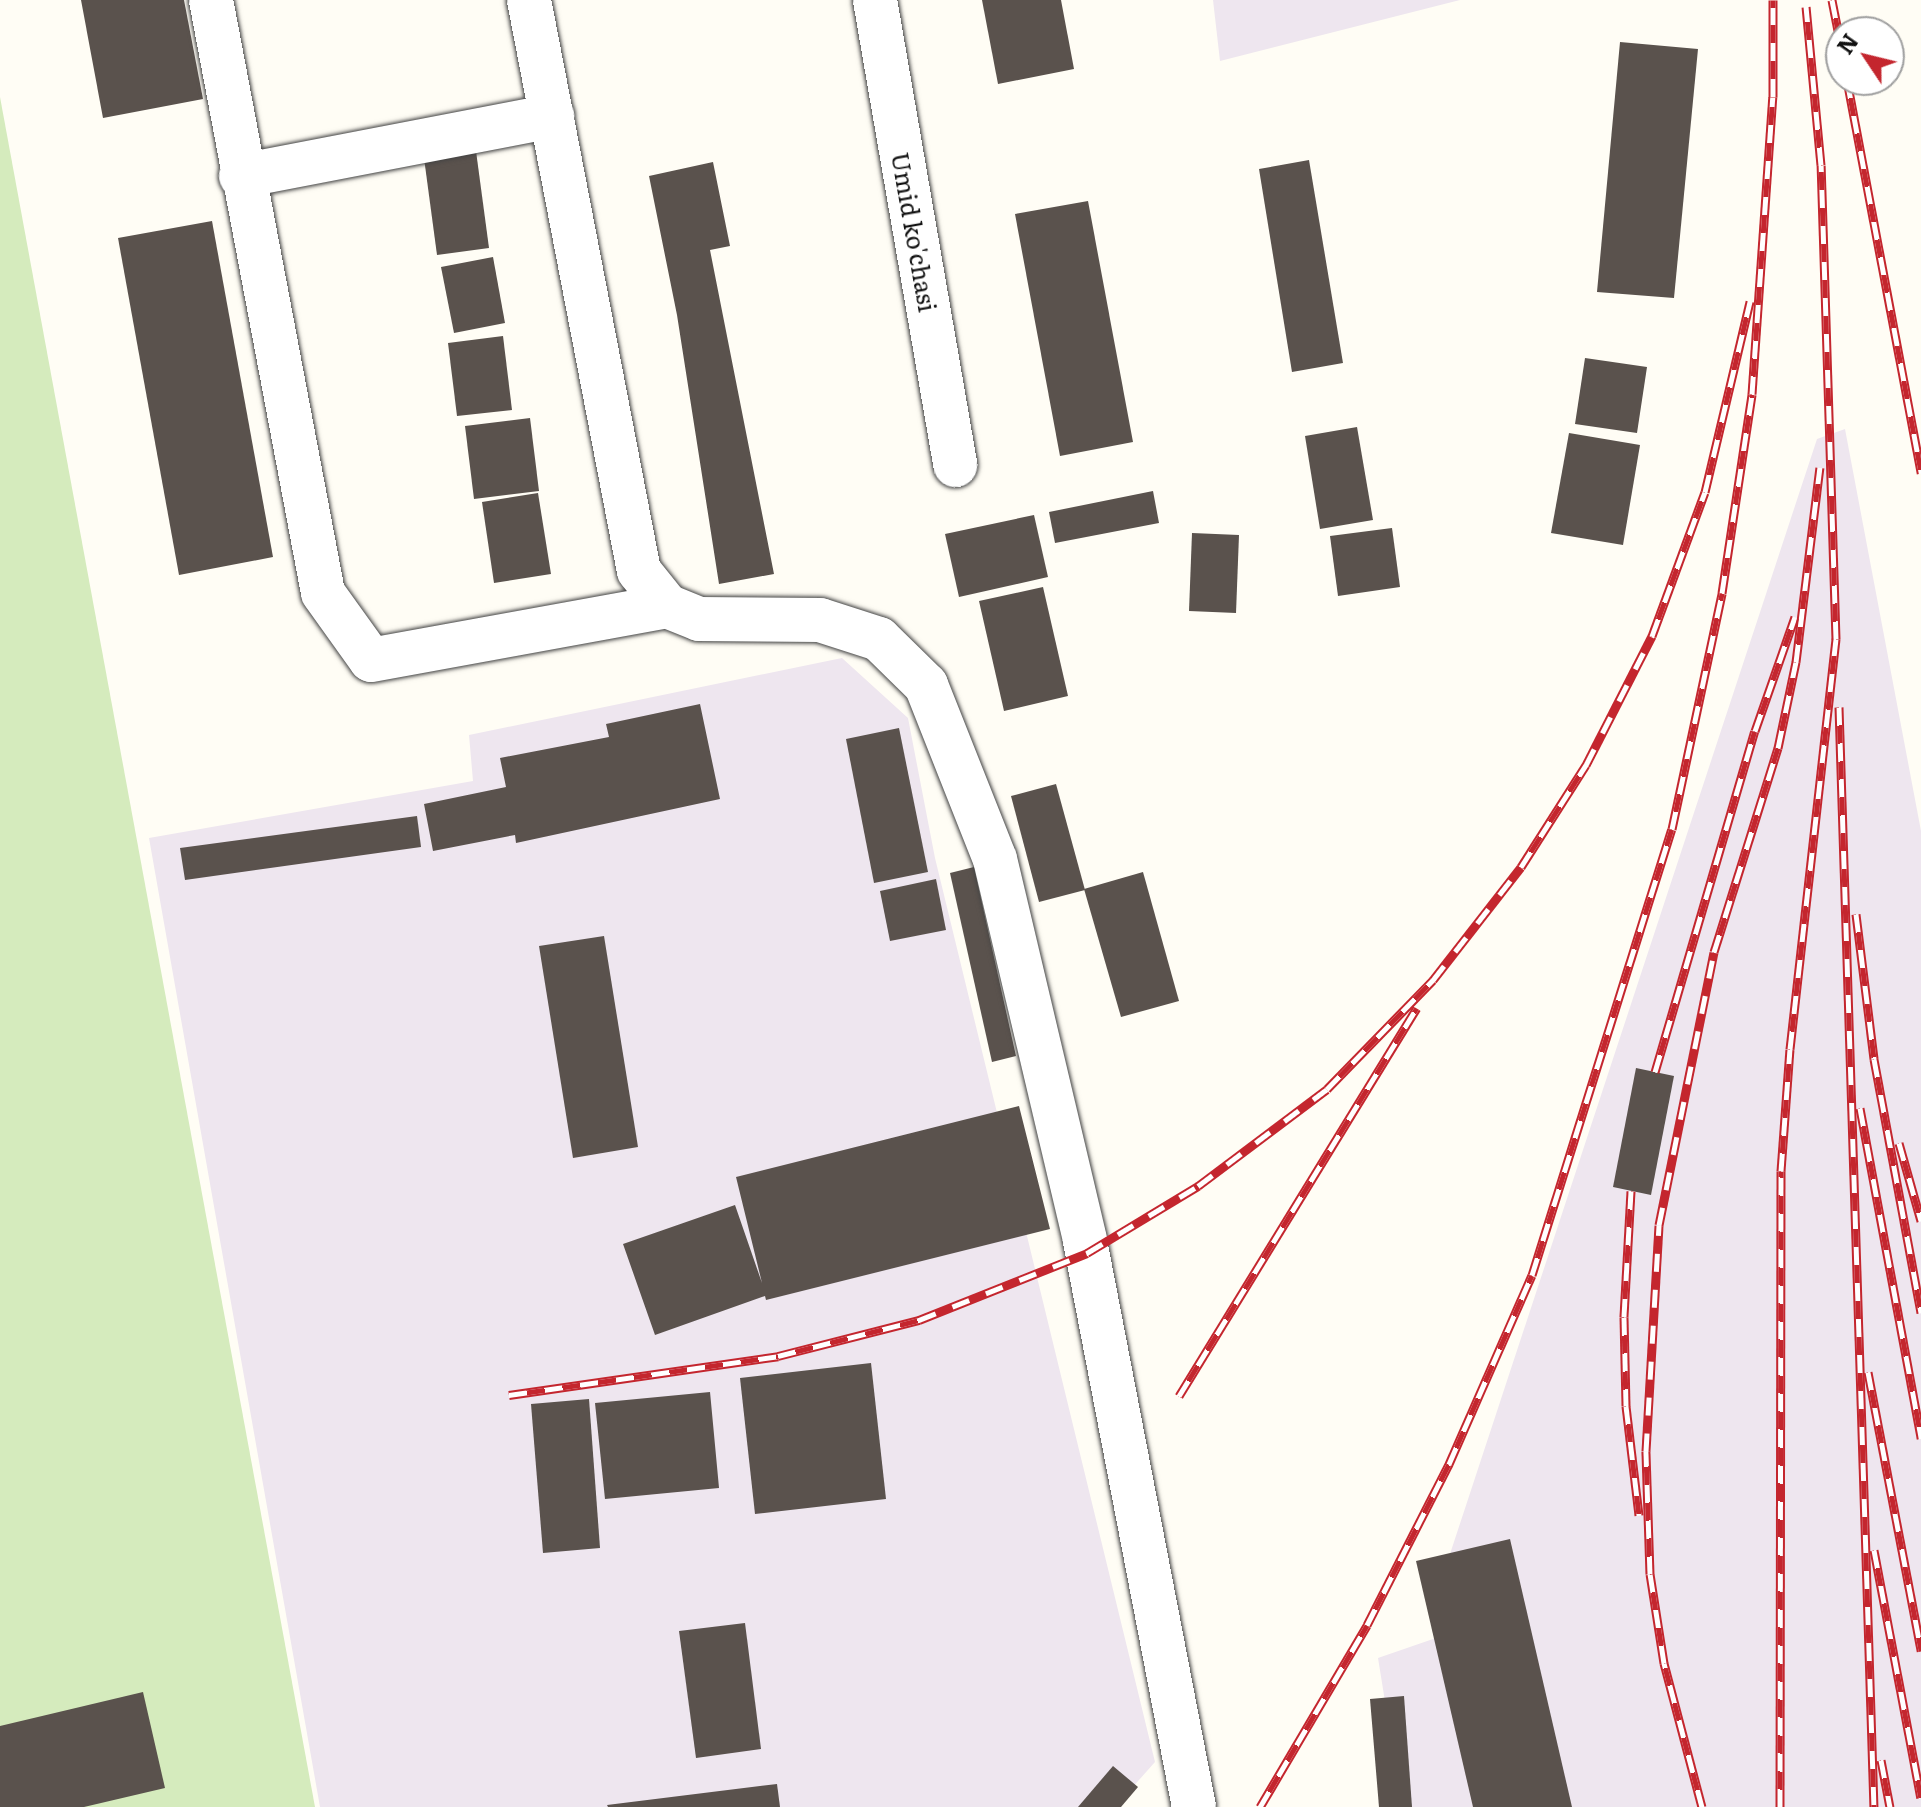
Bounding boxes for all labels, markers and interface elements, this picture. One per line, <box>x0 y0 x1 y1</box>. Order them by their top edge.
north arrow <box>1825 16 1905 96</box>
text: N <box>1828 26 1865 60</box>
street label: Umid ko'chasi <box>887 150 943 314</box>

